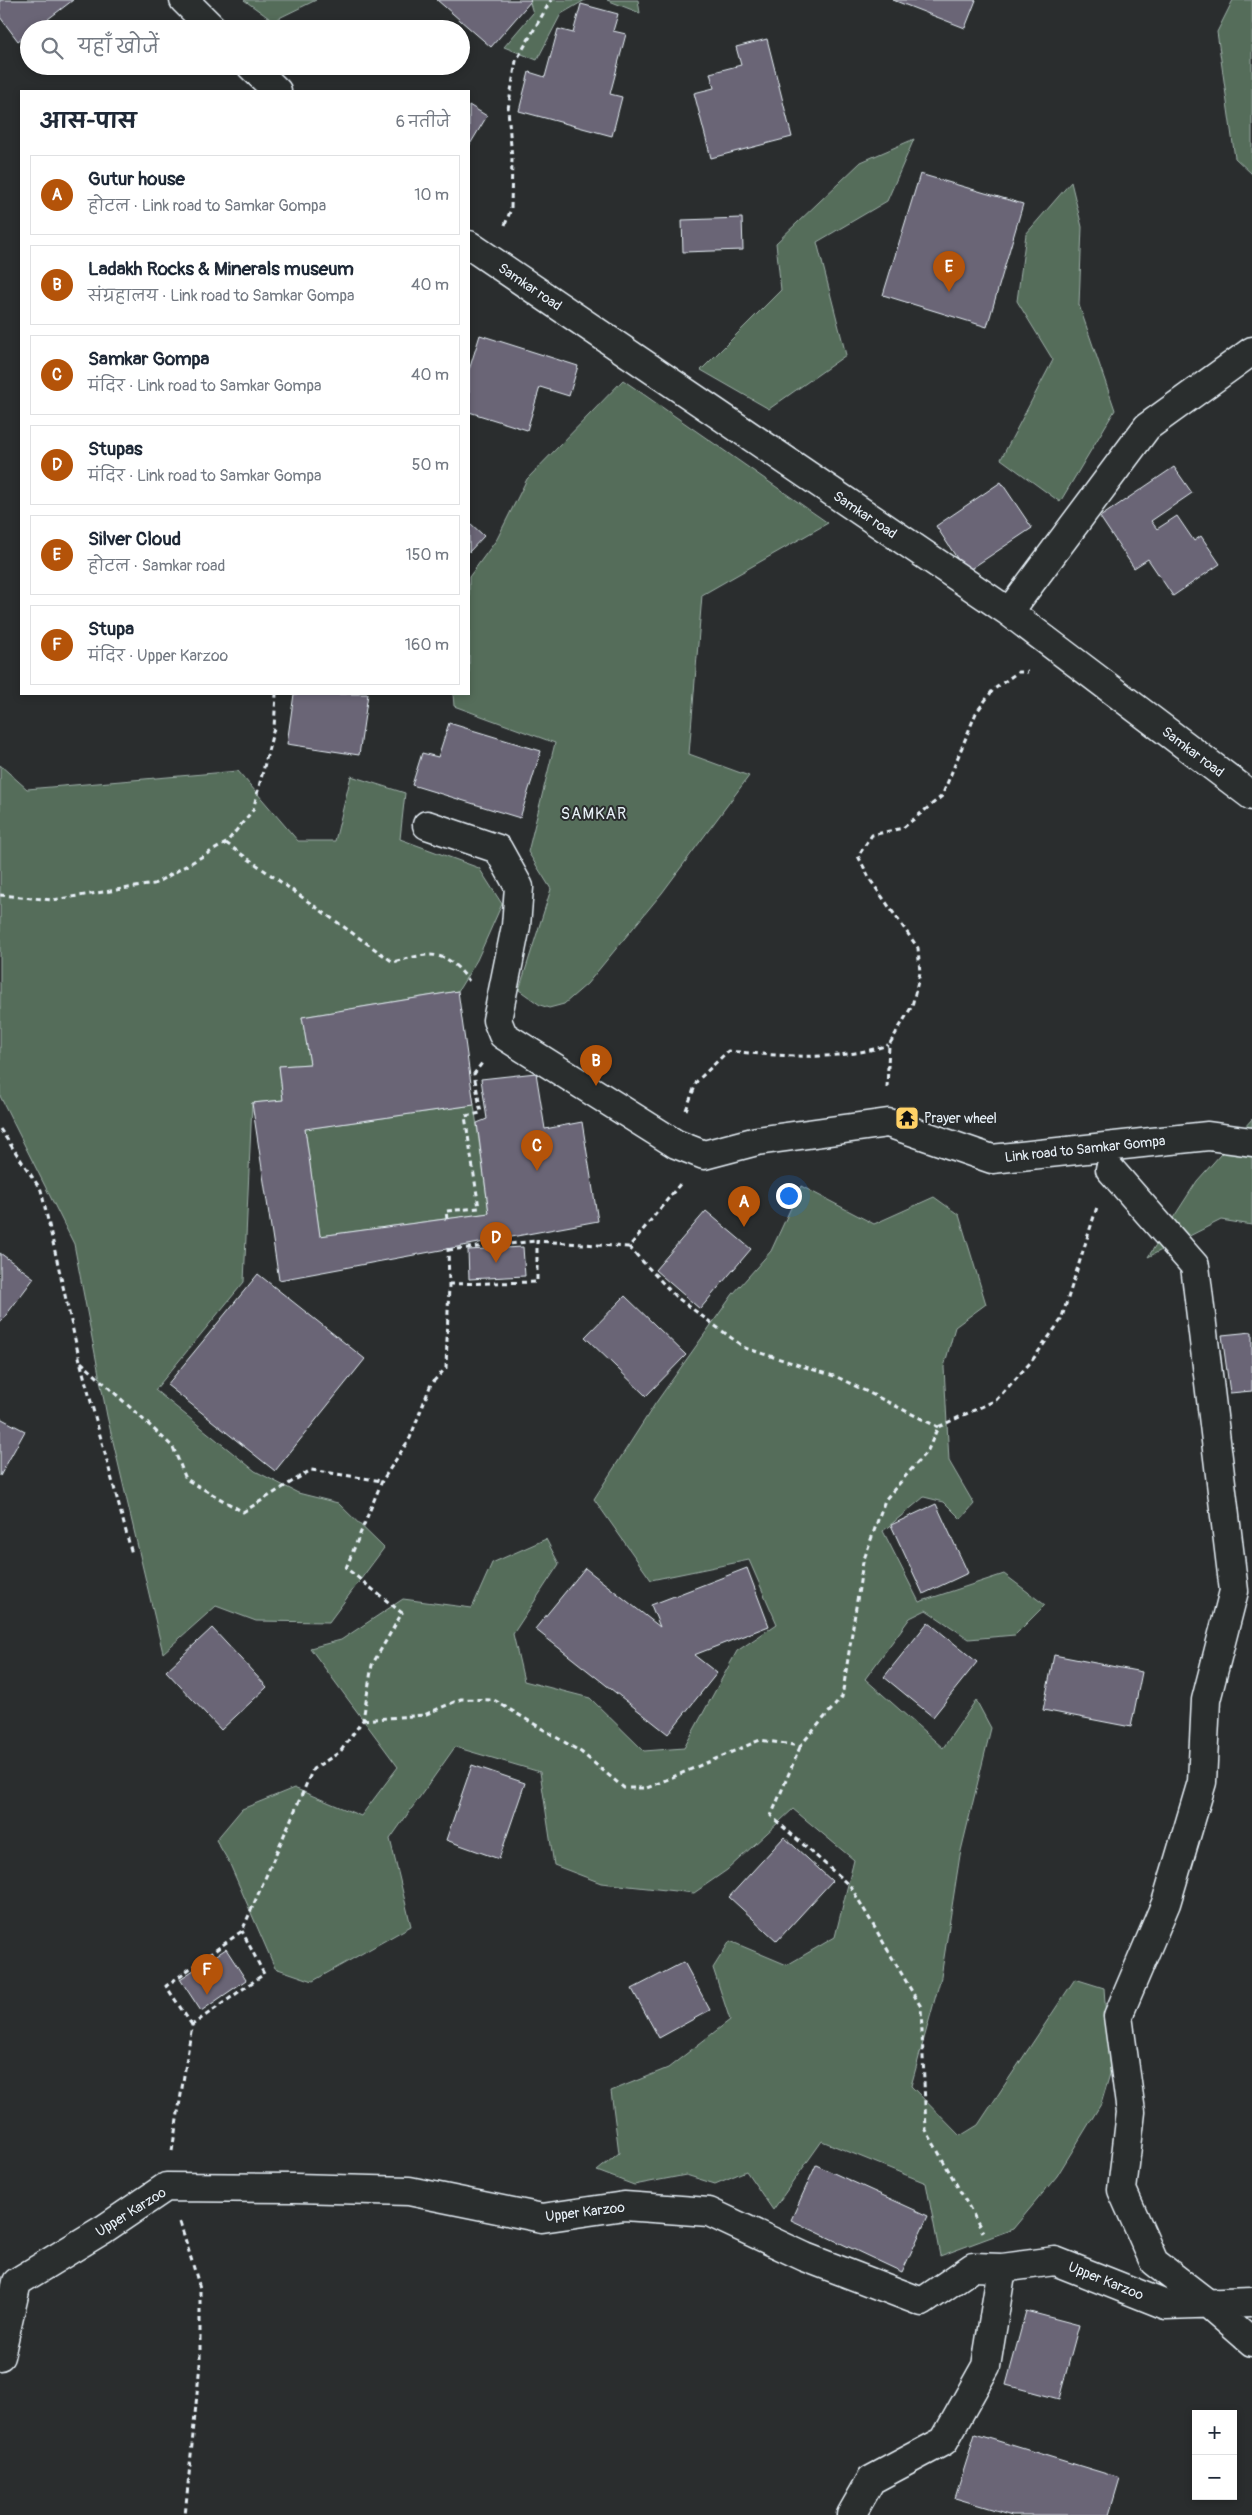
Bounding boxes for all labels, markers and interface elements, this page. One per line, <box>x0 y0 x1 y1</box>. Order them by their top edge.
search box <box>20 20 470 75</box>
icon: search <box>38 34 66 62</box>
text: यहाँ खोजें <box>78 35 159 59</box>
text: आस-पास <box>40 108 136 135</box>
text: 6 नतीजे <box>396 112 450 132</box>
text: Gutur house <box>88 167 185 191</box>
text: A <box>52 185 62 205</box>
text: 10 m <box>414 185 449 205</box>
text: होटल · Link road to Samkar Gompa <box>88 196 326 216</box>
pin: E <box>933 251 965 292</box>
text: Ladakh Rocks & Minerals museum <box>88 257 354 281</box>
street label: Samkar road <box>495 260 565 315</box>
text: B <box>52 275 62 295</box>
text: 40 m <box>411 275 449 295</box>
text: संग्रहालय · Link road to Samkar Gompa <box>88 286 355 306</box>
text: Samkar Gompa <box>88 347 209 371</box>
text: C <box>52 365 62 385</box>
text: 40 m <box>411 365 449 385</box>
text: मंदिर · Link road to Samkar Gompa <box>88 376 321 396</box>
text: Stupas <box>88 437 143 461</box>
text: D <box>52 455 62 475</box>
text: 50 m <box>412 455 449 475</box>
text: मंदिर · Link road to Samkar Gompa <box>88 466 321 486</box>
street label: Samkar road <box>830 488 900 543</box>
text: Silver Cloud <box>88 527 181 551</box>
text: E <box>53 545 61 565</box>
text: 150 m <box>405 545 449 565</box>
text: होटल · Samkar road <box>88 556 225 576</box>
text: Stupa <box>88 617 134 641</box>
text: F <box>52 635 62 655</box>
text: 160 m <box>405 635 449 655</box>
text: मंदिर · Upper Karzoo <box>88 646 228 666</box>
street label: Samkar road <box>1159 723 1227 781</box>
district label: SAMKAR <box>561 804 627 824</box>
pin: B <box>580 1045 612 1086</box>
temple icon: Prayer wheel <box>894 1105 920 1131</box>
place label: Prayer wheel <box>924 1110 997 1127</box>
pin: C <box>521 1130 553 1171</box>
street label: Link road to Samkar Gompa <box>1004 1132 1166 1166</box>
your location <box>776 1183 802 1209</box>
pin: A <box>728 1186 760 1227</box>
pin: D <box>480 1222 512 1263</box>
pin: F <box>191 1954 223 1995</box>
street label: Upper Karzoo <box>93 2183 170 2240</box>
street label: Upper Karzoo <box>544 2199 626 2225</box>
street label: Upper Karzoo <box>1066 2258 1147 2304</box>
map controls <box>1192 2410 1237 2500</box>
button: + <box>1192 2410 1237 2455</box>
button: − <box>1192 2455 1237 2500</box>

